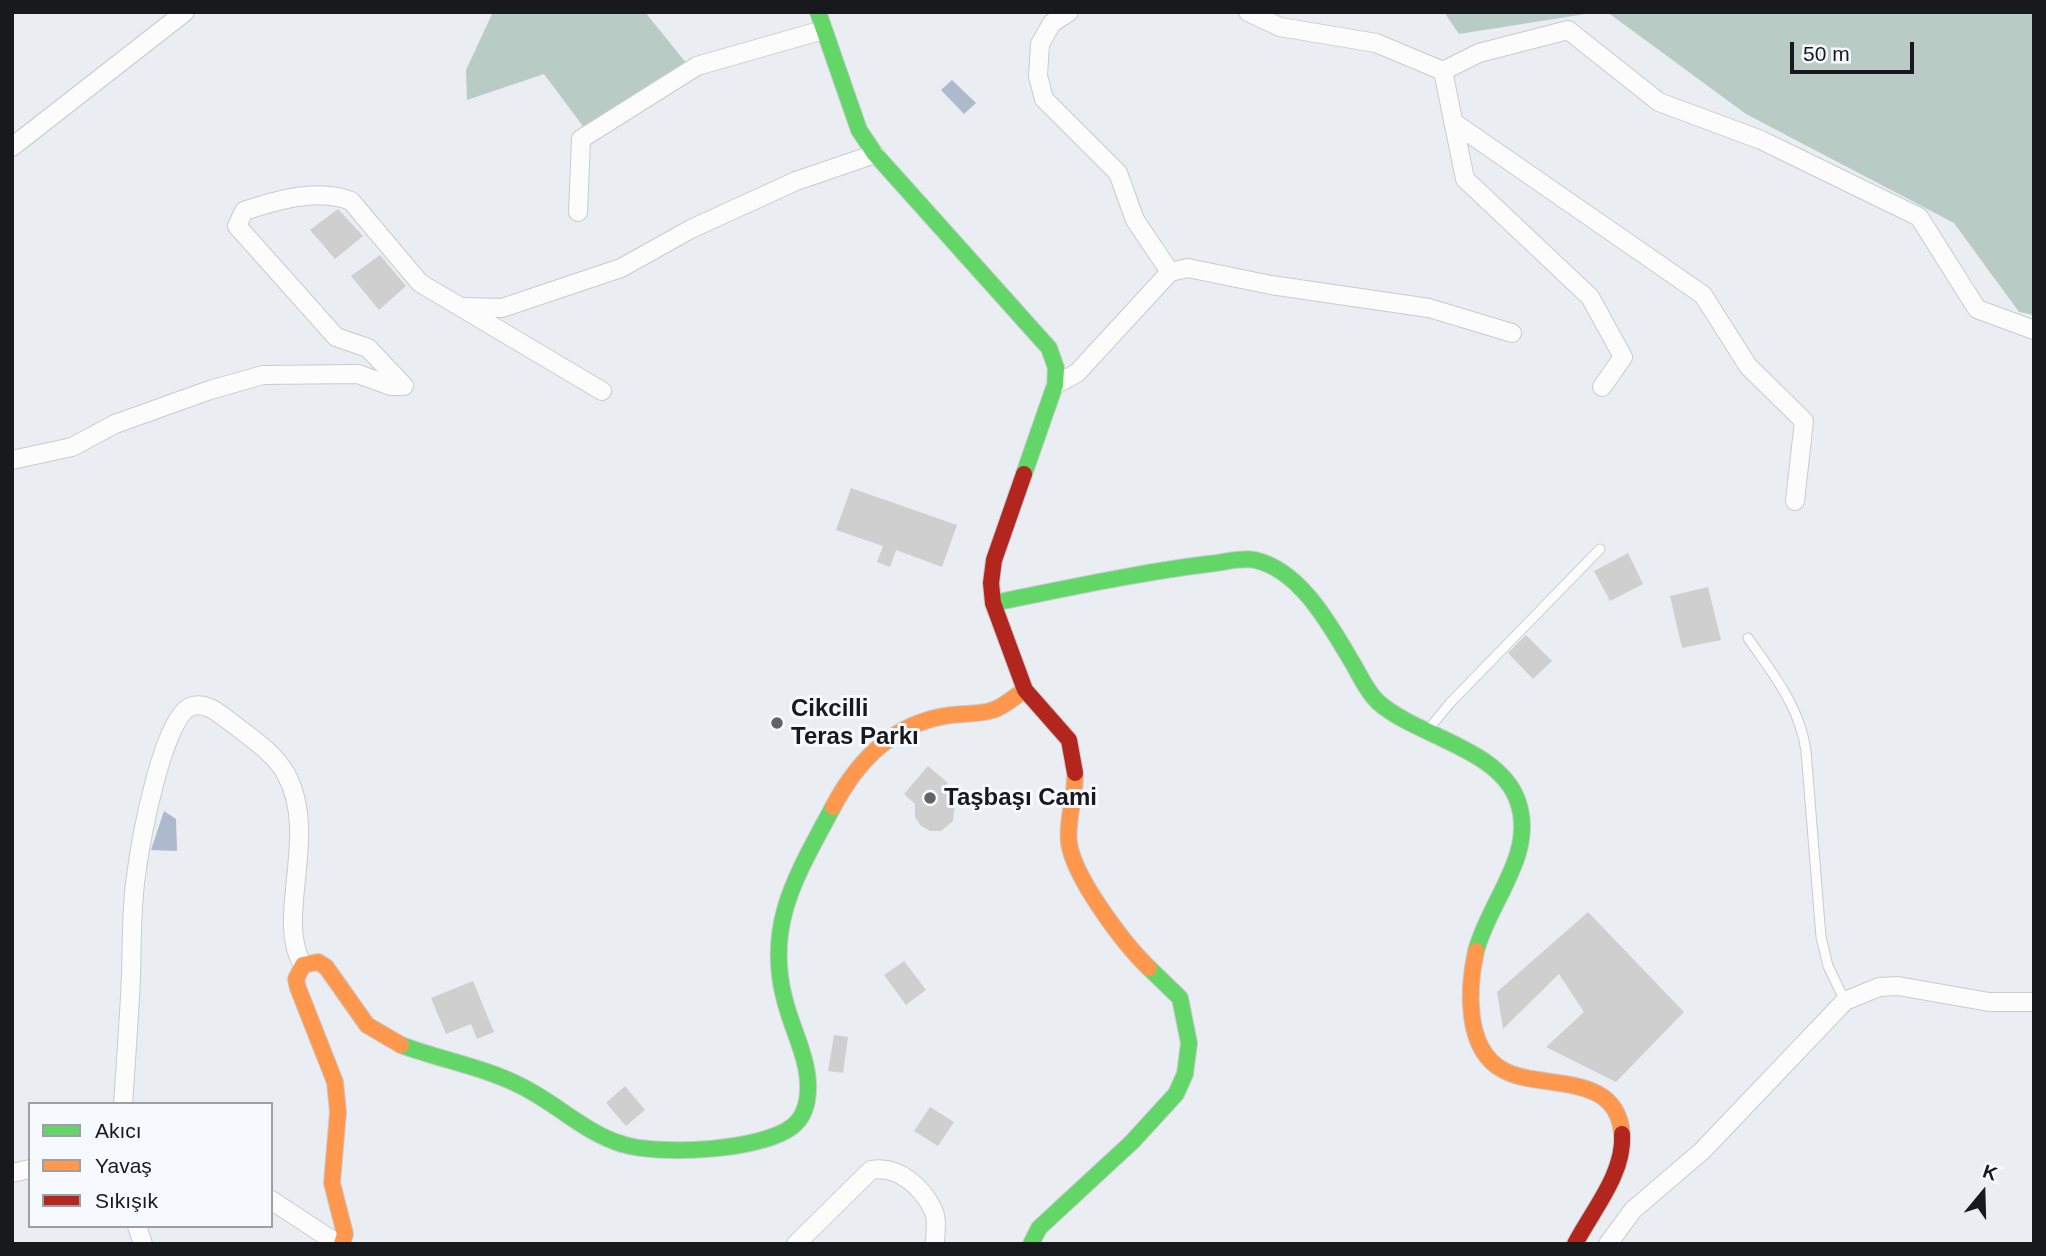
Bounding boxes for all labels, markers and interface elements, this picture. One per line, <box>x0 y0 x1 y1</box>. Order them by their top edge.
scale bar <box>1794 28 1918 72</box>
text: 50 m <box>1803 42 1850 65</box>
place label: Cikcilli Teras Parkı <box>791 695 919 751</box>
marker: Cikcilli Teras Parkı <box>769 715 785 731</box>
place label: Taşbaşı Cami <box>944 784 1097 812</box>
marker: Taşbaşı Cami <box>922 790 938 806</box>
legend <box>28 1102 273 1228</box>
text: Akıcı <box>95 1119 142 1142</box>
text: Yavaş <box>95 1154 152 1177</box>
north arrow <box>1948 1158 2018 1228</box>
text: K <box>1980 1161 2000 1185</box>
text: Sıkışık <box>95 1189 158 1212</box>

